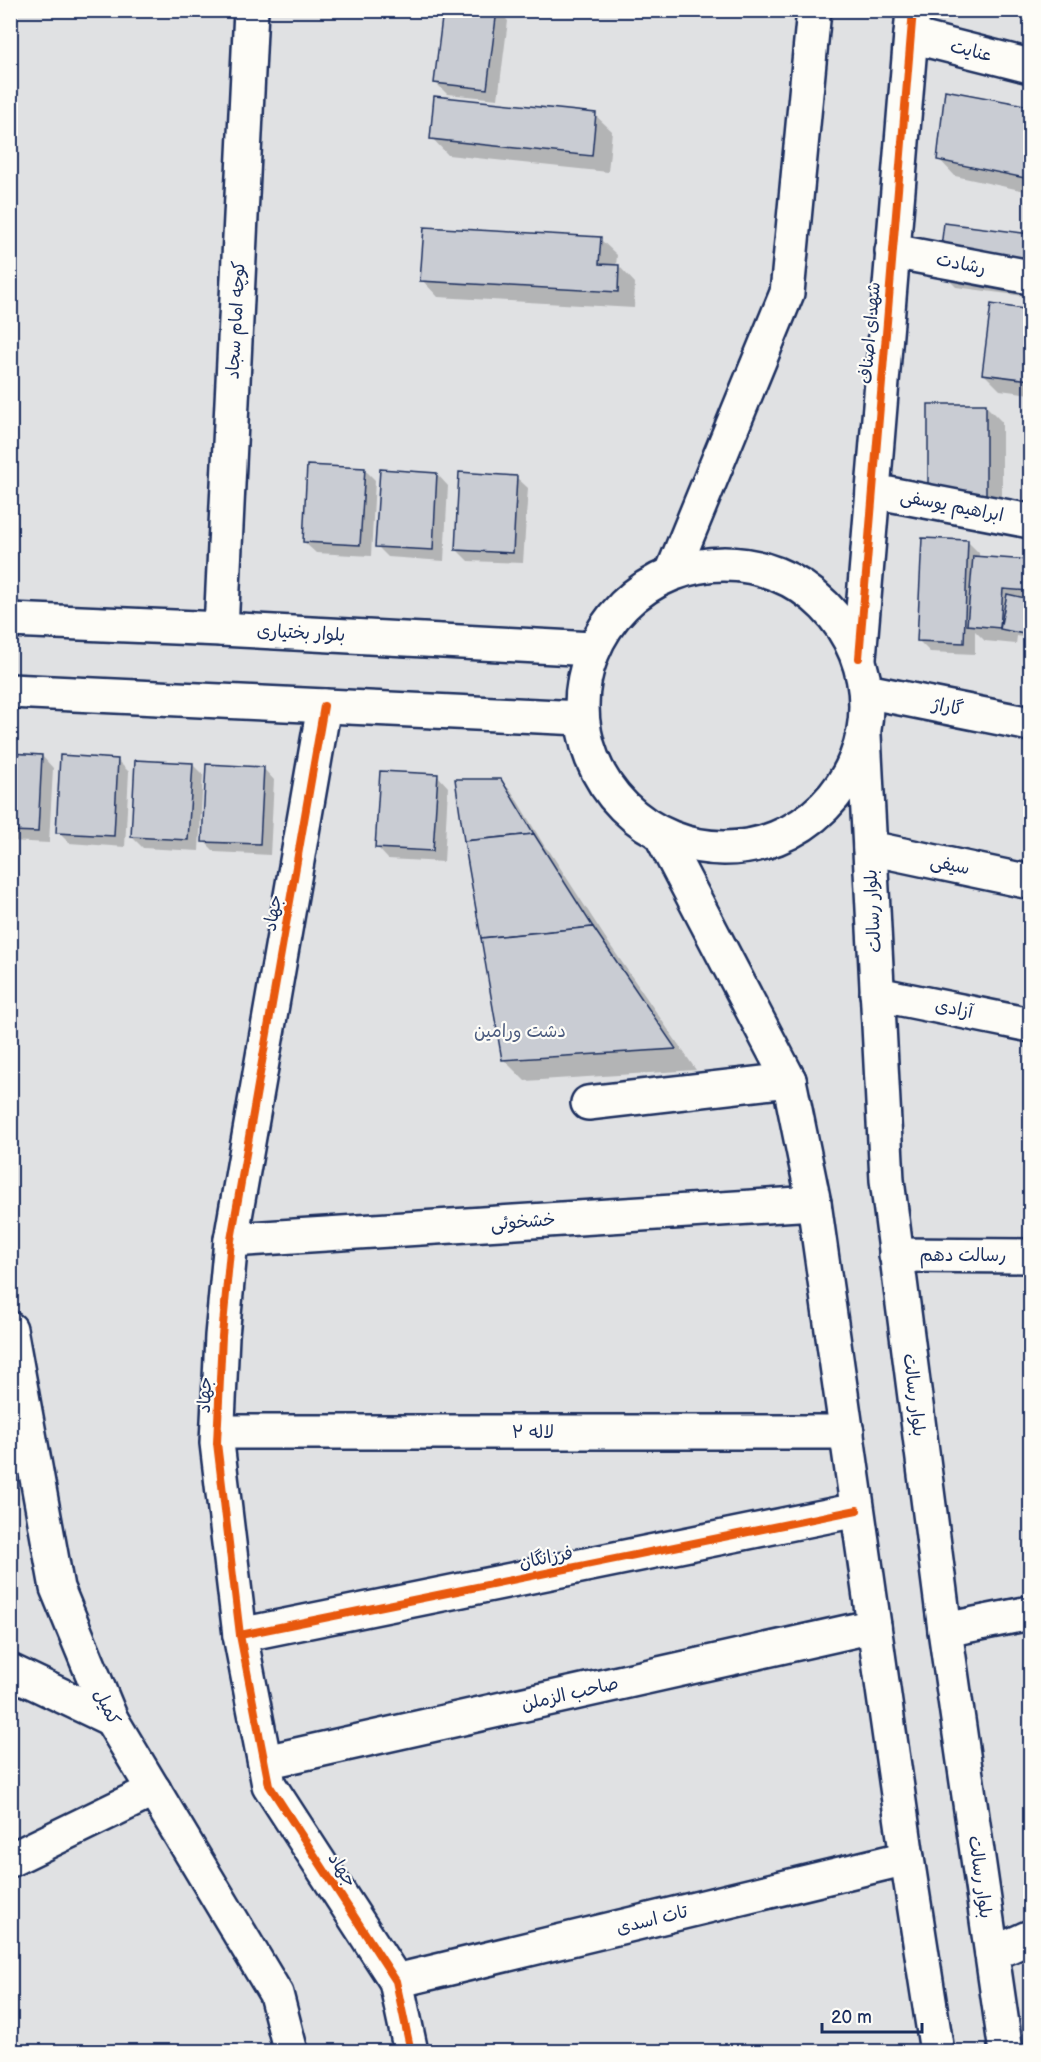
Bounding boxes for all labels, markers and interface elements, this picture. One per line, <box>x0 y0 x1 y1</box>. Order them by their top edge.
street label: عنایت <box>948 36 994 66</box>
street label: رشادت <box>934 249 988 279</box>
street label: کوچه امام سجاد <box>222 260 253 380</box>
street label: شهدای اصناف <box>855 281 885 385</box>
street label: ابراهیم یوسفی <box>898 486 1005 529</box>
street label: بلوار بختیاری <box>256 620 346 646</box>
street label: گاراژ <box>929 693 965 720</box>
street label: سیفی <box>928 851 972 879</box>
street label: بلوار رسالت <box>860 869 886 953</box>
street label: جهاد <box>259 893 287 933</box>
street label: آزادی <box>933 995 976 1023</box>
park label: دشت ورامین <box>474 1021 566 1042</box>
street label: خشخوئی <box>490 1209 556 1235</box>
street label: رسالت دهم <box>919 1245 1007 1269</box>
street label: بلوار رسالت <box>898 1352 930 1438</box>
street label: جهاد <box>194 1376 216 1414</box>
street label: لاله ۲ <box>512 1422 554 1443</box>
street label: فرزانگان <box>517 1543 575 1573</box>
street label: صاحب الزملن <box>519 1673 621 1715</box>
street label: کمیل <box>90 1686 125 1729</box>
street label: بلوار رسالت <box>964 1834 996 1920</box>
street label: جهاد <box>323 1849 361 1891</box>
street label: تات اسدی <box>614 1901 691 1939</box>
scale bar <box>822 1996 922 2034</box>
text: 20 m <box>831 2007 872 2028</box>

